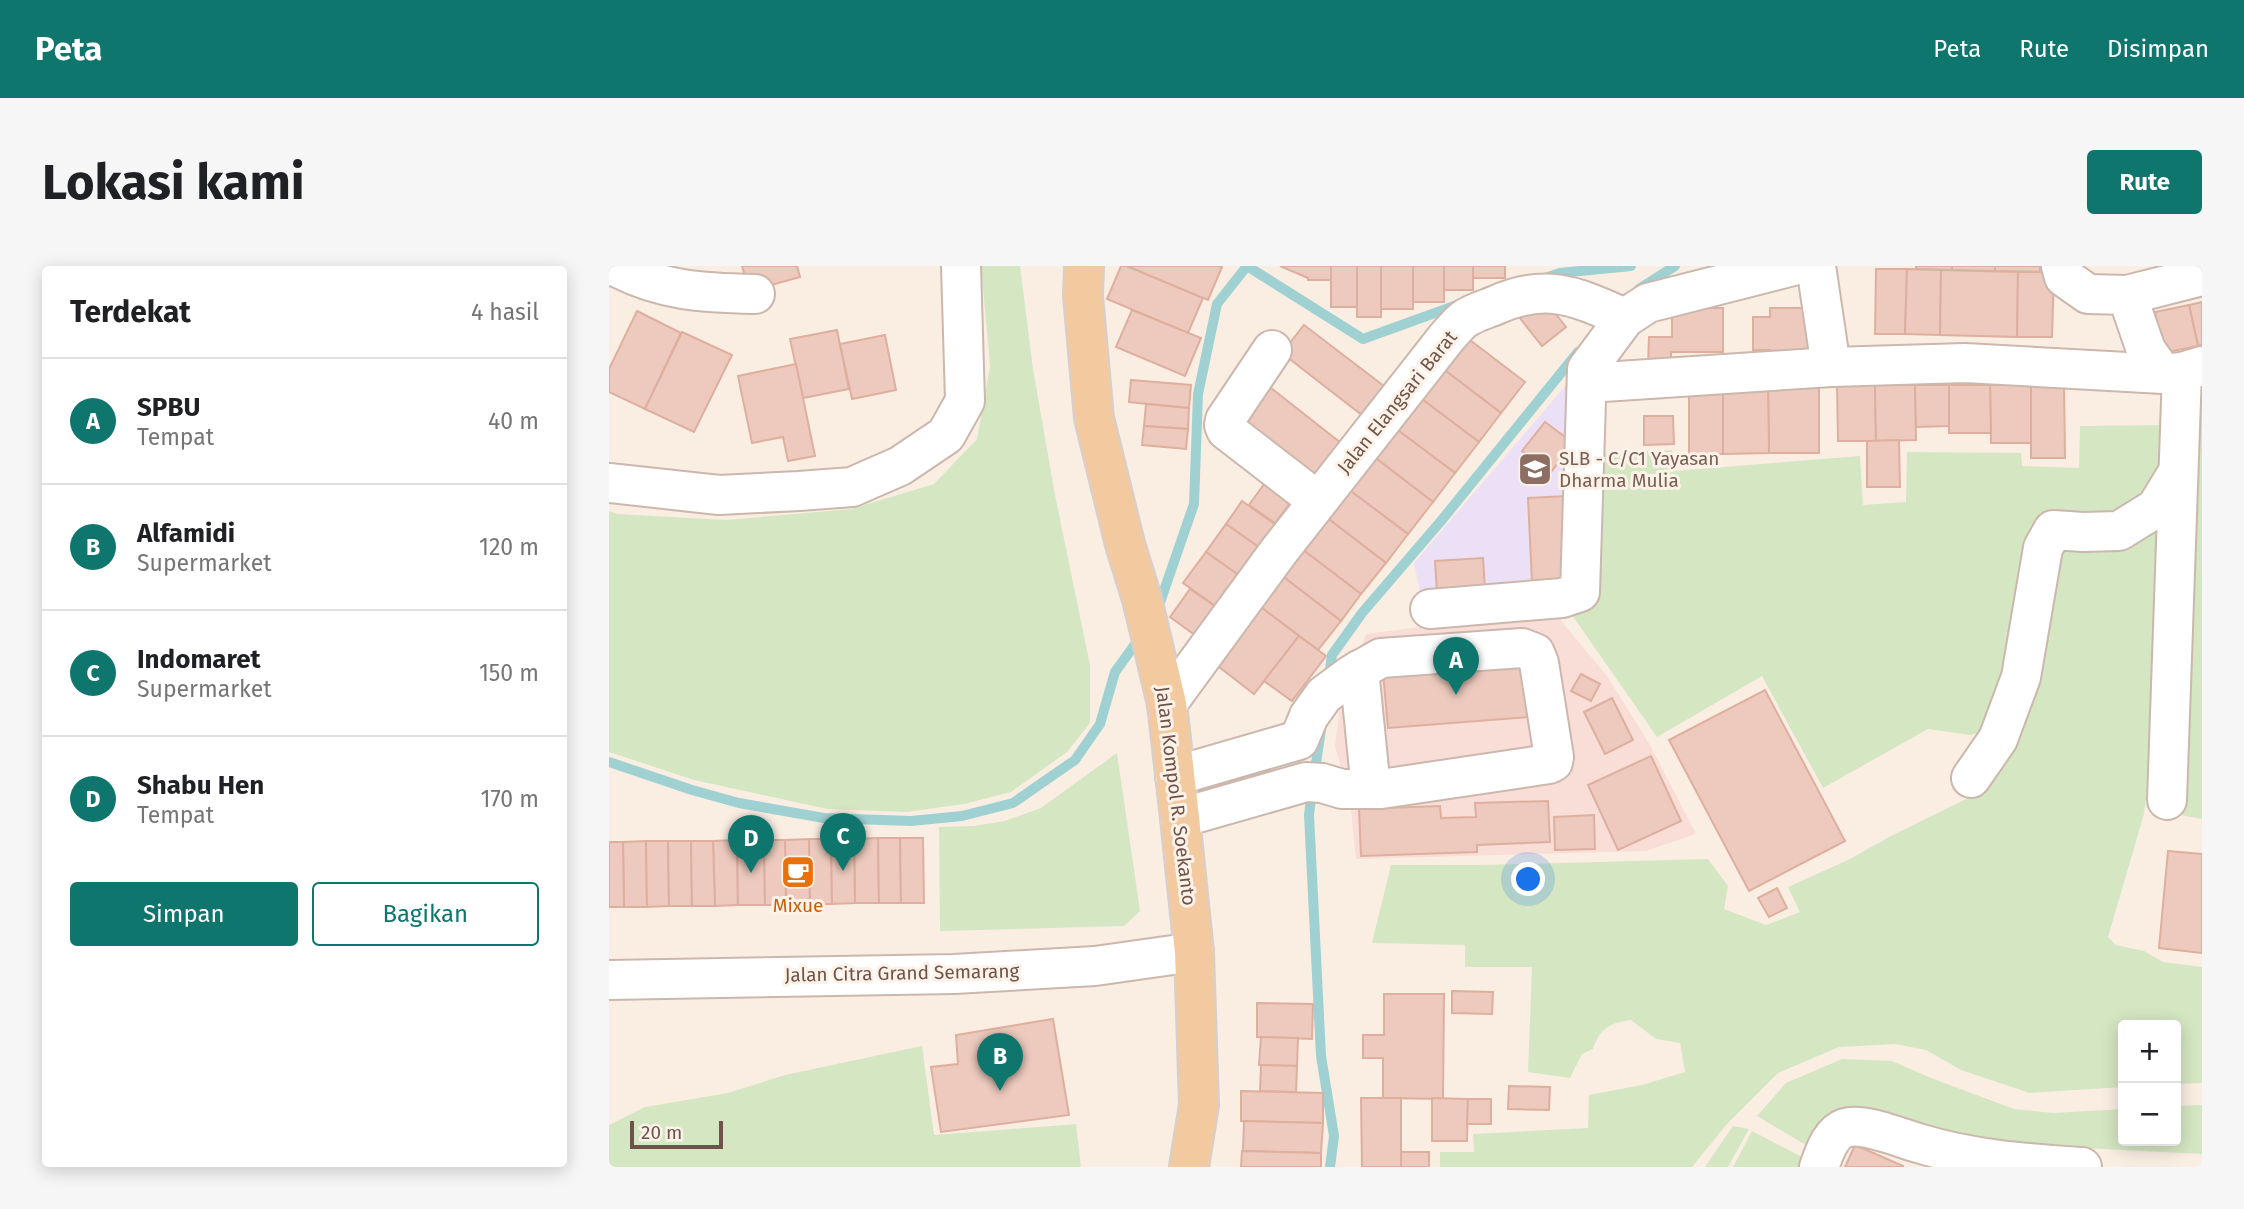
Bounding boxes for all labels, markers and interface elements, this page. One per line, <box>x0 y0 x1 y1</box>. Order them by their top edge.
text: Peta <box>35 29 102 69</box>
text: Peta <box>1933 35 1981 63</box>
text: Rute <box>2019 35 2069 63</box>
text: Disimpan <box>2107 35 2209 63</box>
button: Rute <box>2087 150 2202 214</box>
text: Lokasi kami <box>42 153 305 212</box>
text: Terdekat <box>70 294 191 330</box>
text: 4 hasil <box>471 298 539 326</box>
street label: Jalan Elangsari Barat <box>1332 326 1462 478</box>
text: SPBU <box>137 392 200 423</box>
text: A <box>86 407 100 435</box>
text: 40 m <box>488 407 539 435</box>
text: Tempat <box>137 423 214 451</box>
place label: SLB - C/C1 Yayasan Dharma Mulia <box>1559 447 1719 492</box>
school or university icon: SLB - C/C1 Yayasan Dharma Mulia <box>1516 450 1554 488</box>
text: Alfamidi <box>137 518 235 549</box>
text: B <box>86 533 100 561</box>
text: 120 m <box>479 533 539 561</box>
text: Supermarket <box>137 549 272 577</box>
pin: A <box>1433 637 1479 695</box>
text: Indomaret <box>137 644 261 675</box>
text: C <box>86 659 100 687</box>
text: 150 m <box>479 659 539 687</box>
text: Supermarket <box>137 675 272 703</box>
street label: Jalan Kompol R. Soekanto <box>1151 685 1201 907</box>
text: Shabu Hen <box>137 770 264 801</box>
text: D <box>86 785 100 813</box>
text: 170 m <box>480 785 539 813</box>
text: Tempat <box>137 801 214 829</box>
pin: C <box>820 813 866 871</box>
pin: D <box>728 815 774 873</box>
cafe icon: Mixue <box>779 853 817 891</box>
your location <box>1511 862 1545 896</box>
button: Simpan <box>70 882 298 946</box>
button: Bagikan <box>312 882 539 946</box>
place label: Mixue <box>773 894 823 917</box>
street label: Jalan Citra Grand Semarang <box>784 959 1020 987</box>
map controls <box>2118 1020 2181 1146</box>
button: + <box>2118 1020 2181 1083</box>
pin: B <box>977 1033 1023 1091</box>
button: − <box>2118 1083 2181 1146</box>
scale bar <box>630 1118 723 1150</box>
text: 20 m <box>641 1121 682 1144</box>

